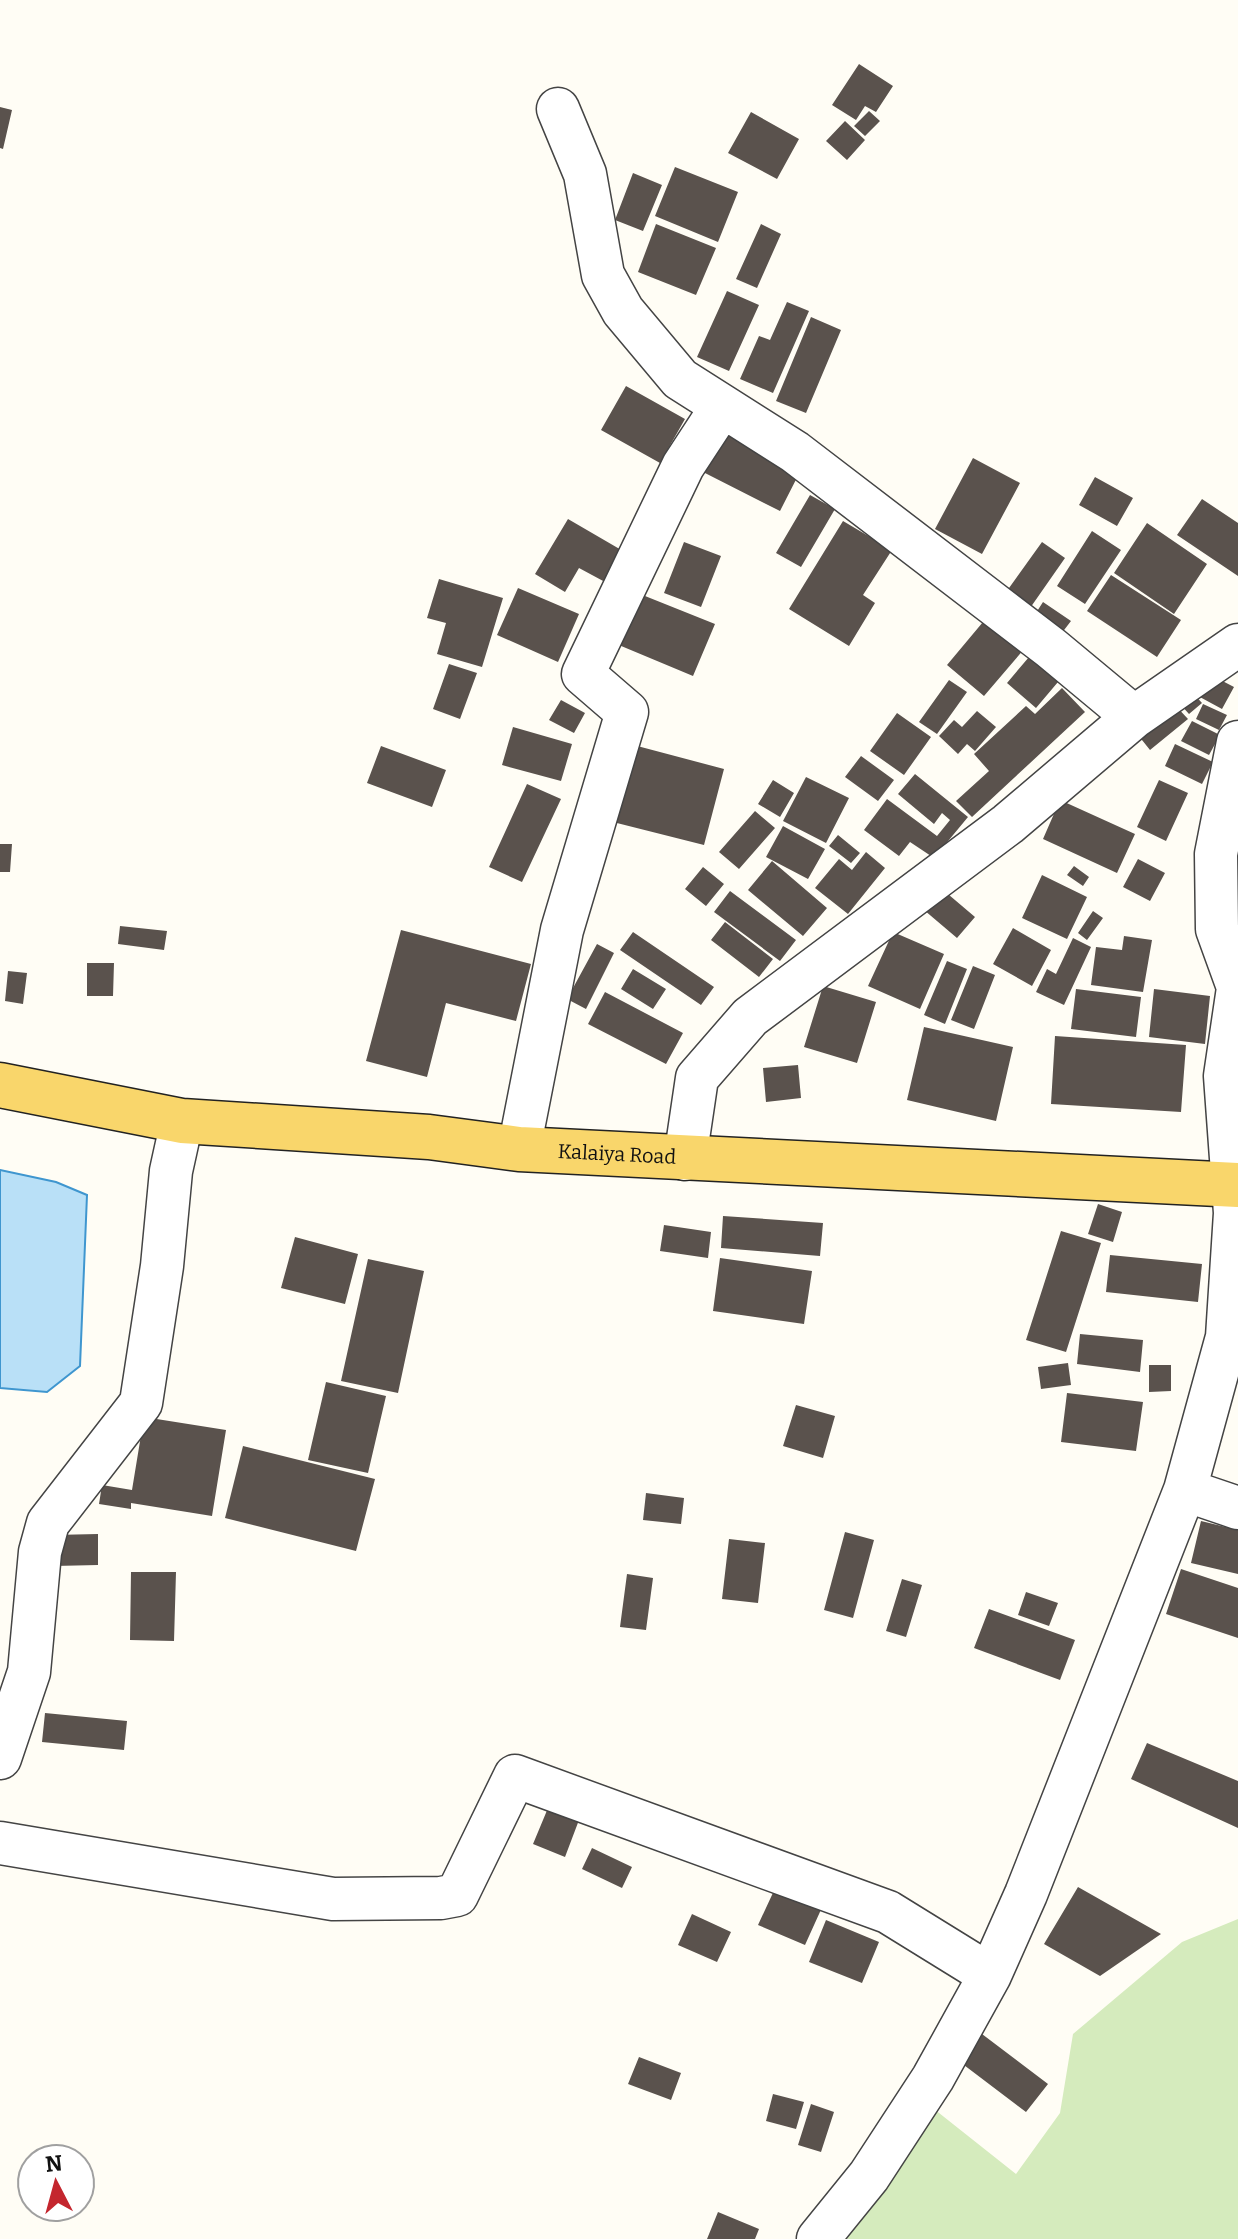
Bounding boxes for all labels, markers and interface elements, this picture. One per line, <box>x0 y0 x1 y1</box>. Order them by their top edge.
street label: Kalaiya Road <box>557 1139 677 1169</box>
north arrow <box>16 2143 96 2223</box>
text: N <box>44 2149 64 2178</box>

